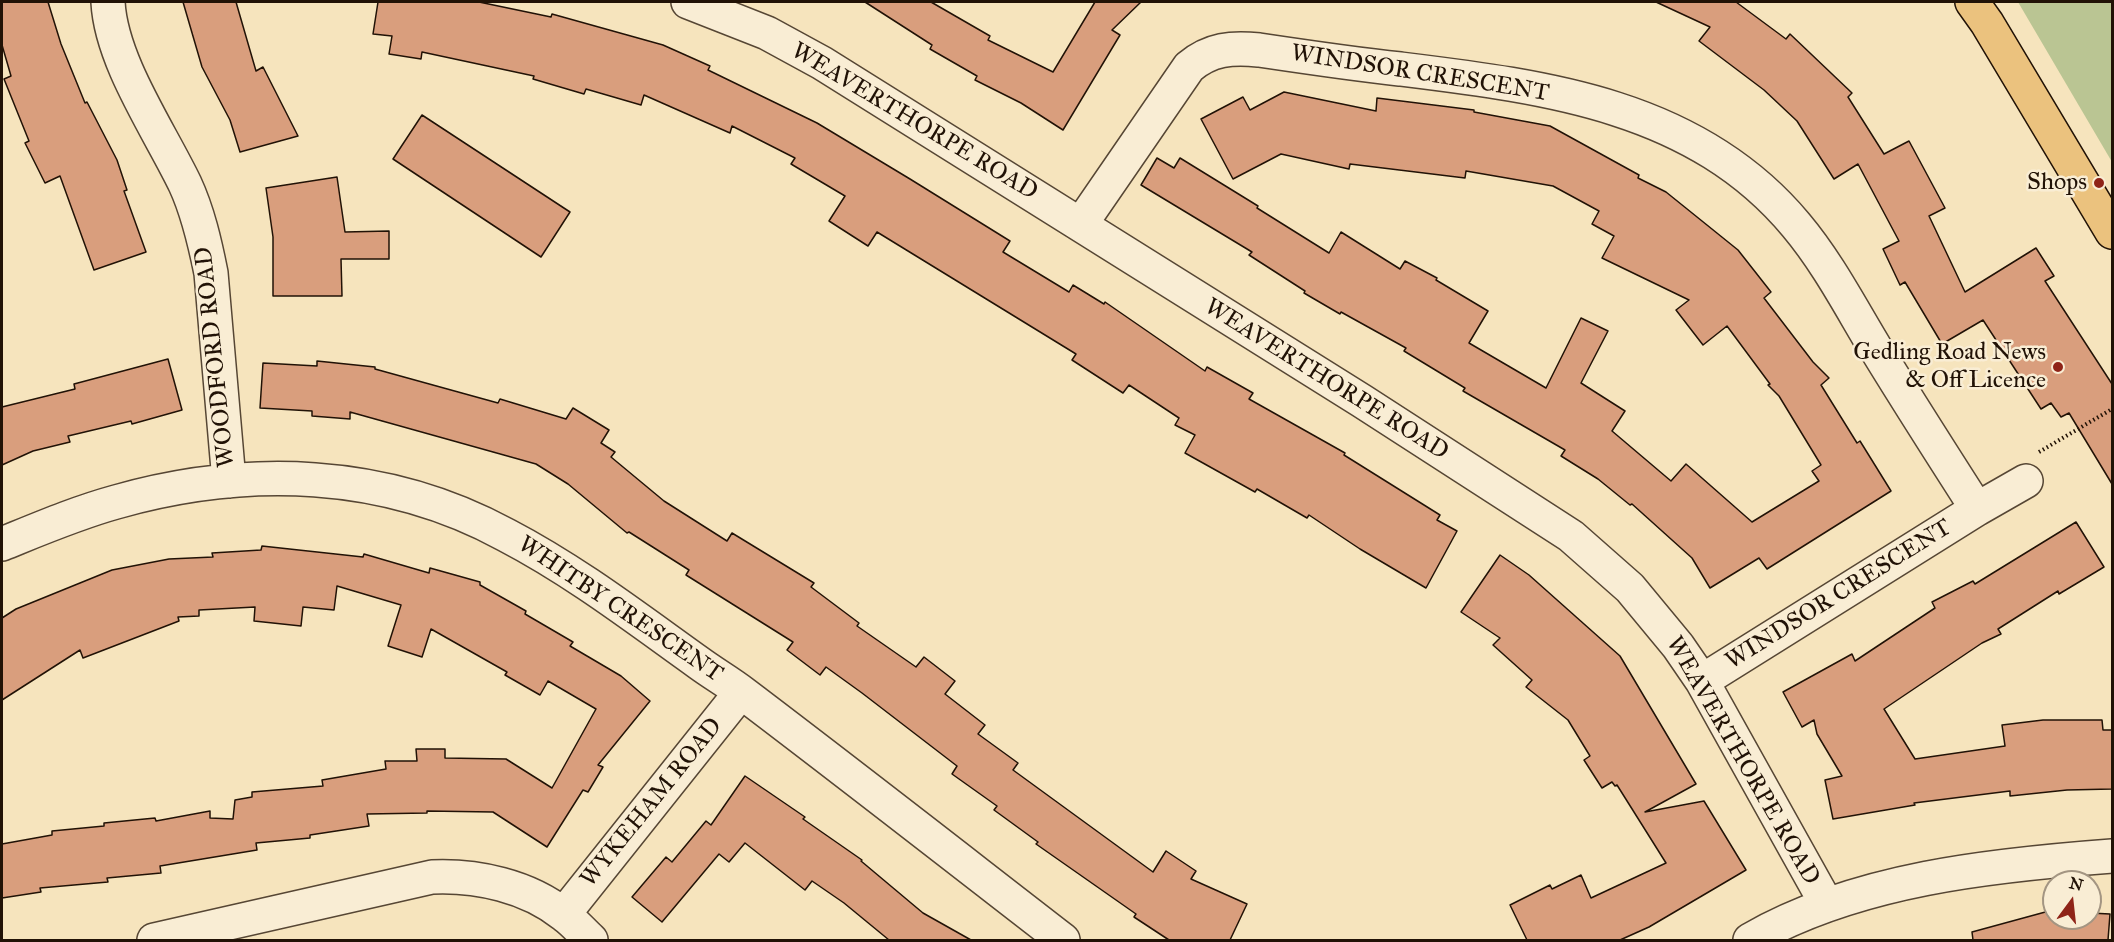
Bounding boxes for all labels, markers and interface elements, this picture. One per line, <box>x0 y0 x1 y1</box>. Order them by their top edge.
street label: WEAVERTHORPE ROAD <box>786 37 1042 207</box>
street label: WINDSOR CRESCENT <box>1289 39 1551 109</box>
place label: Shops <box>2027 169 2087 197</box>
marker: Shops <box>2092 176 2106 190</box>
street label: WOODFORD ROAD <box>190 245 242 469</box>
street label: WEAVERTHORPE ROAD <box>1199 293 1453 467</box>
place label: Gedling Road News & Off Licence <box>1853 339 2046 395</box>
marker: Gedling Road News & Off Licence <box>2051 360 2065 374</box>
street label: WINDSOR CRESCENT <box>1721 514 1957 676</box>
street label: WHITBY CRESCENT <box>512 531 728 689</box>
street label: WEAVERTHORPE ROAD <box>1659 632 1825 890</box>
street label: WYKEHAM ROAD <box>575 713 729 893</box>
north arrow <box>2042 870 2102 930</box>
text: N <box>2067 873 2085 895</box>

